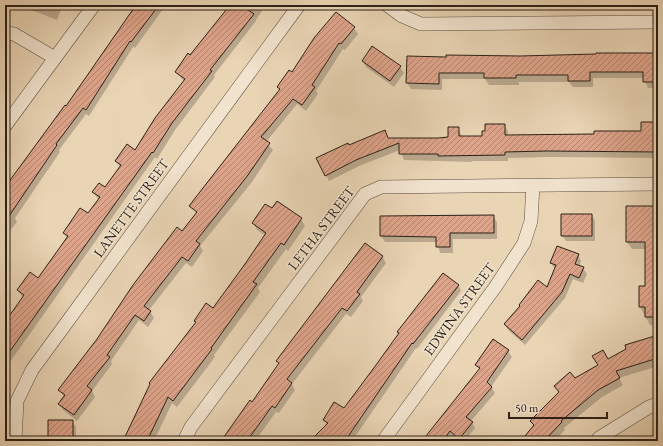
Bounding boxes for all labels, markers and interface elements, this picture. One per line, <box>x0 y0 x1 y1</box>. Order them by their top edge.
street label: LANETTE STREET <box>89 155 173 261</box>
street label: LETHA STREET <box>284 182 359 273</box>
street label: EDWINA STREET <box>419 259 499 359</box>
scale bar <box>509 394 607 420</box>
text: 50 m <box>515 400 539 416</box>

